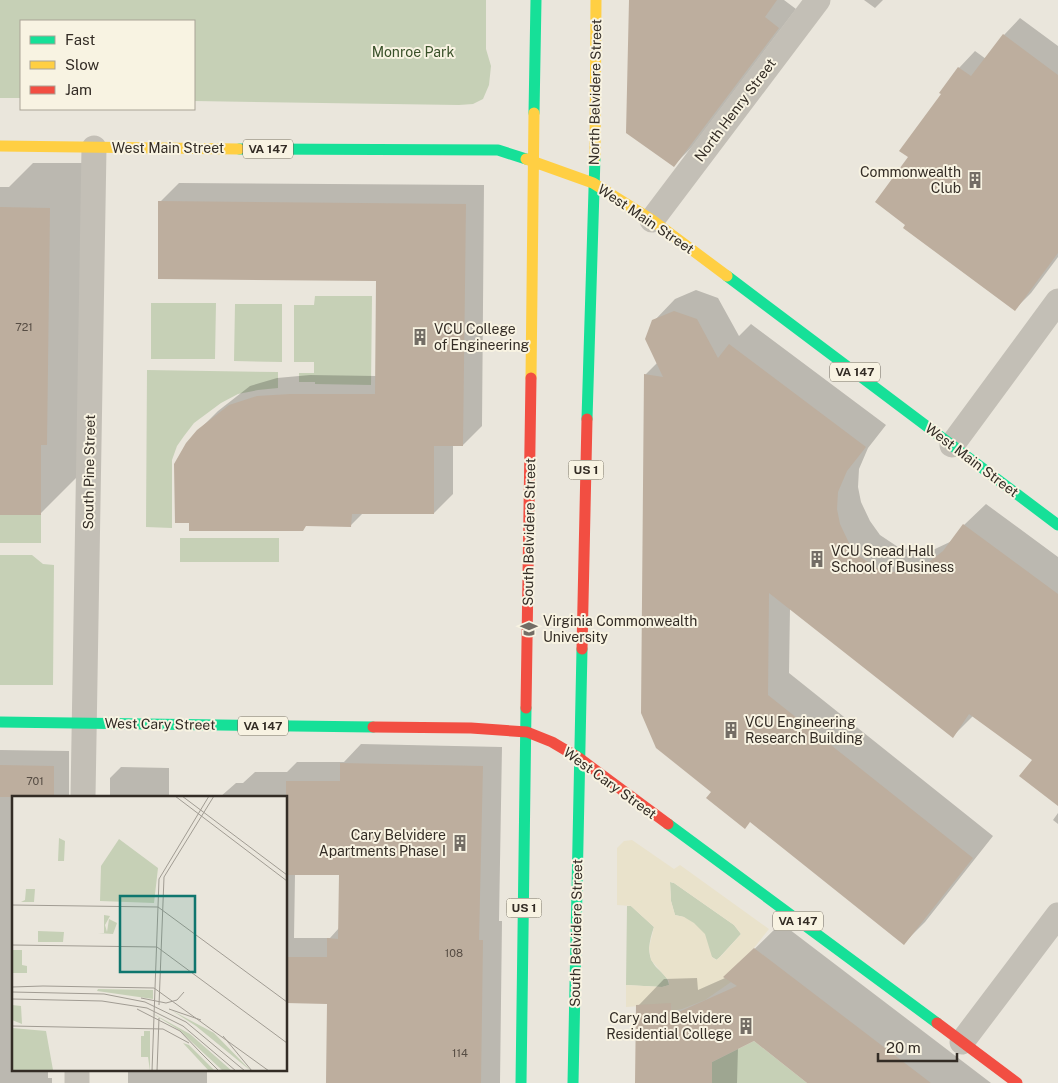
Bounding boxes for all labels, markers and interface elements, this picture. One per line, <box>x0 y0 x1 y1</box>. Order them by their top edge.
street label: North Belvidere Street <box>586 19 604 165</box>
legend <box>20 20 195 110</box>
text: Fast <box>65 31 95 48</box>
park label: Monroe Park <box>372 44 454 60</box>
street label: North Henry Street <box>691 55 779 165</box>
text: Slow <box>65 56 100 73</box>
text: Jam <box>65 81 92 98</box>
street label: West Main Street <box>112 140 224 156</box>
road number: VA 147 <box>243 140 293 158</box>
place label: Commonwealth Club <box>860 164 961 196</box>
building icon: Commonwealth Club <box>965 170 985 190</box>
street label: West Main Street <box>595 181 697 257</box>
house number: 721 <box>15 321 33 333</box>
place label: VCU College of Engineering <box>434 321 529 353</box>
building icon: VCU College of Engineering <box>410 327 430 347</box>
road number: VA 147 <box>830 362 880 382</box>
street label: South Pine Street <box>80 414 98 530</box>
street label: West Main Street <box>922 420 1022 500</box>
street label: South Belvidere Street <box>520 458 538 606</box>
road number: US 1 <box>568 460 604 480</box>
place label: VCU Snead Hall School of Business <box>831 543 954 575</box>
building icon: VCU Snead Hall School of Business <box>807 549 827 569</box>
place label: Virginia Commonwealth University <box>543 613 697 645</box>
school or university icon: Virginia Commonwealth University <box>519 619 539 639</box>
place label: VCU Engineering Research Building <box>745 714 863 746</box>
street label: West Cary Street <box>104 715 216 733</box>
road number: VA 147 <box>238 716 288 736</box>
building icon: VCU Engineering Research Building <box>721 720 741 740</box>
street label: West Cary Street <box>560 744 660 822</box>
house number: 701 <box>26 775 44 787</box>
inset map <box>12 796 288 1070</box>
place label: Cary Belvidere Apartments Phase I <box>319 827 446 859</box>
building icon: Cary Belvidere Apartments Phase I <box>450 833 470 853</box>
street label: South Belvidere Street <box>567 859 585 1007</box>
road number: US 1 <box>506 898 542 918</box>
road number: VA 147 <box>773 911 823 930</box>
house number: 108 <box>445 947 463 959</box>
place label: Cary and Belvidere Residential College <box>606 1010 732 1042</box>
building icon: Cary and Belvidere Residential College <box>736 1016 756 1036</box>
scale bar <box>878 1030 957 1062</box>
text: 20 m <box>886 1039 921 1056</box>
house number: 114 <box>452 1047 468 1059</box>

